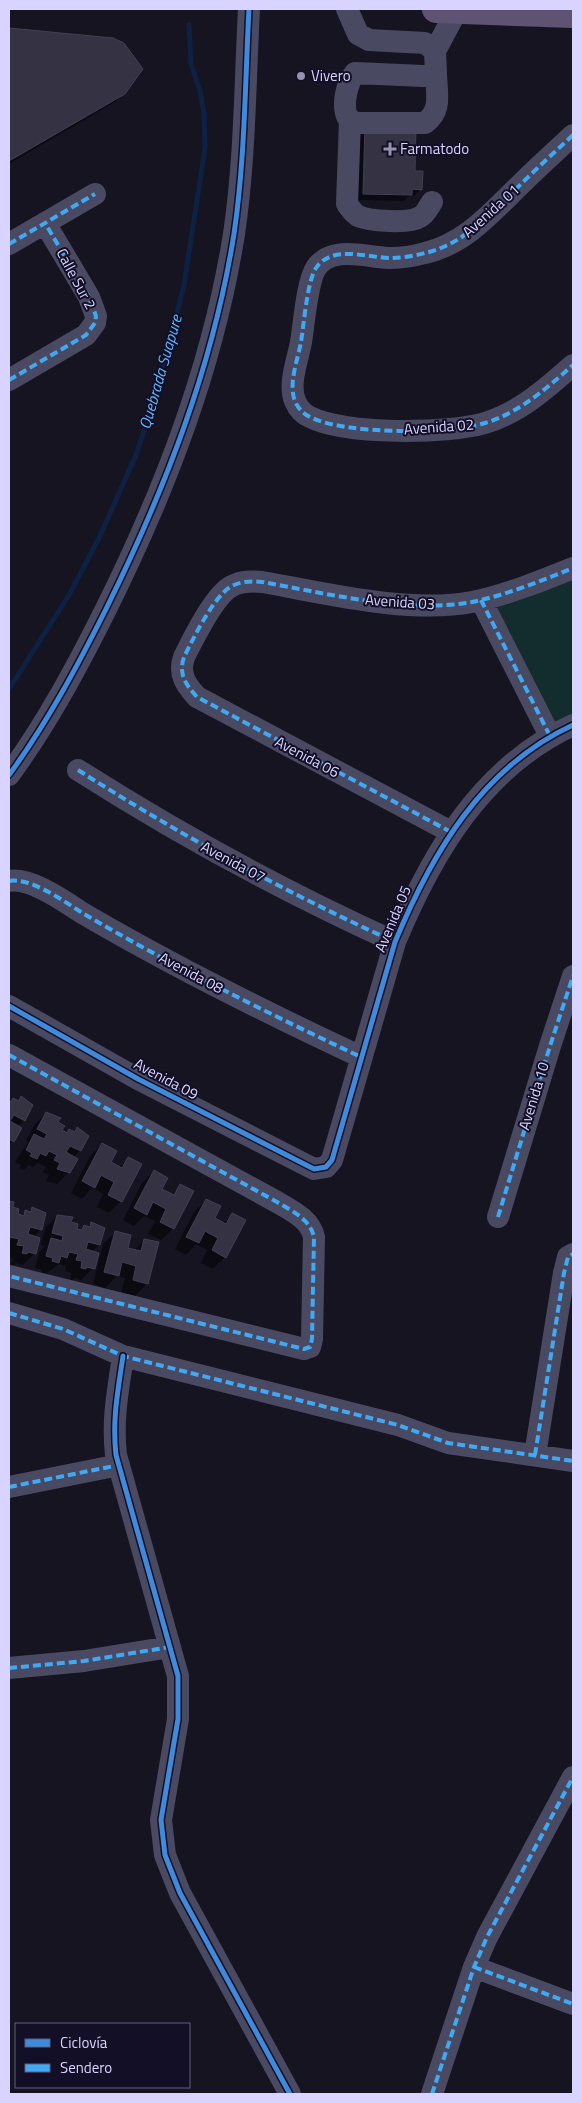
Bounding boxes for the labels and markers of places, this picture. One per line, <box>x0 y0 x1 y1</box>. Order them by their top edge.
place label: Vivero <box>311 64 351 87</box>
marker: Vivero <box>295 70 307 82</box>
place label: Farmatodo <box>400 137 469 160</box>
marker: Farmatodo <box>384 143 396 155</box>

